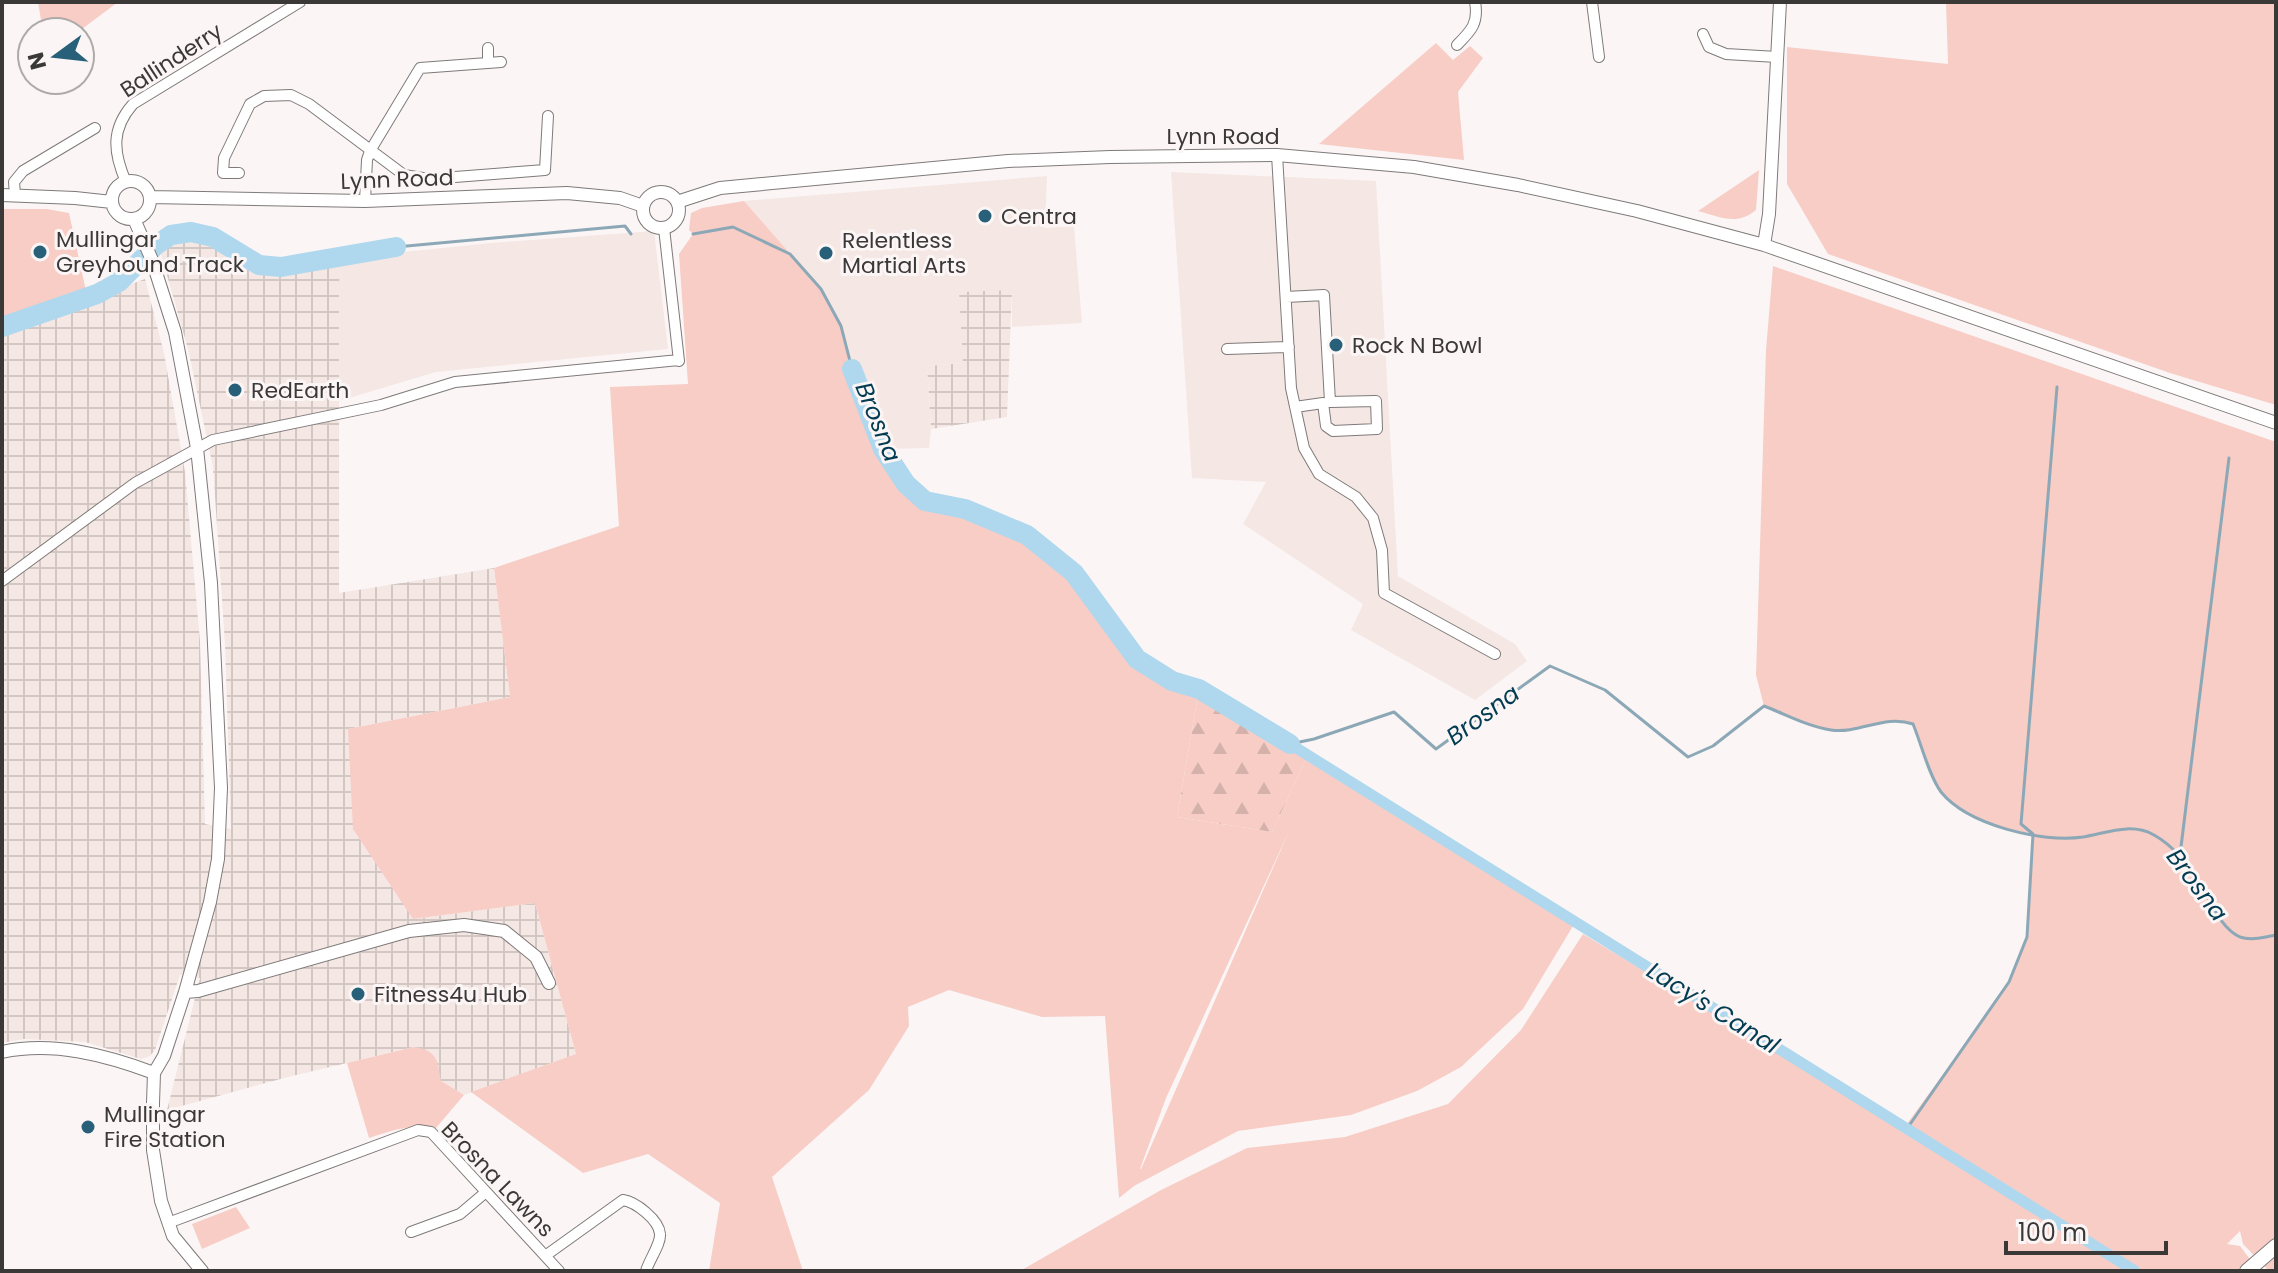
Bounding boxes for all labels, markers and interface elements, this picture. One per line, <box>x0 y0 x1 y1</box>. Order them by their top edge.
north arrow <box>16 16 96 96</box>
street label: Ballinderry <box>114 16 229 105</box>
text: N <box>20 49 54 73</box>
street label: Lynn Road <box>1166 121 1280 152</box>
street label: Lynn Road <box>340 162 454 197</box>
place label: Centra <box>1001 201 1077 232</box>
marker: Centra <box>976 207 994 225</box>
place label: Mullingar Greyhound Track <box>56 224 245 280</box>
place label: Relentless Martial Arts <box>842 225 966 281</box>
marker: Mullingar Greyhound Track <box>31 243 49 261</box>
marker: Relentless Martial Arts <box>817 244 835 262</box>
place label: Rock N Bowl <box>1352 330 1482 361</box>
marker: Rock N Bowl <box>1327 336 1345 354</box>
place label: RedEarth <box>251 375 349 406</box>
water label: Brosna <box>848 377 909 467</box>
marker: RedEarth <box>226 381 244 399</box>
water label: Brosna <box>1439 677 1526 752</box>
water label: Brosna <box>2159 842 2236 928</box>
water label: Lacy's Canal <box>1641 954 1786 1061</box>
place label: Fitness4u Hub <box>374 979 527 1010</box>
marker: Fitness4u Hub <box>349 985 367 1003</box>
place label: Mullingar Fire Station <box>104 1099 226 1155</box>
street label: Brosna Lawns <box>434 1115 561 1244</box>
marker: Mullingar Fire Station <box>79 1118 97 1136</box>
scale bar <box>2006 1205 2166 1255</box>
text: 100 m <box>2018 1216 2087 1249</box>

